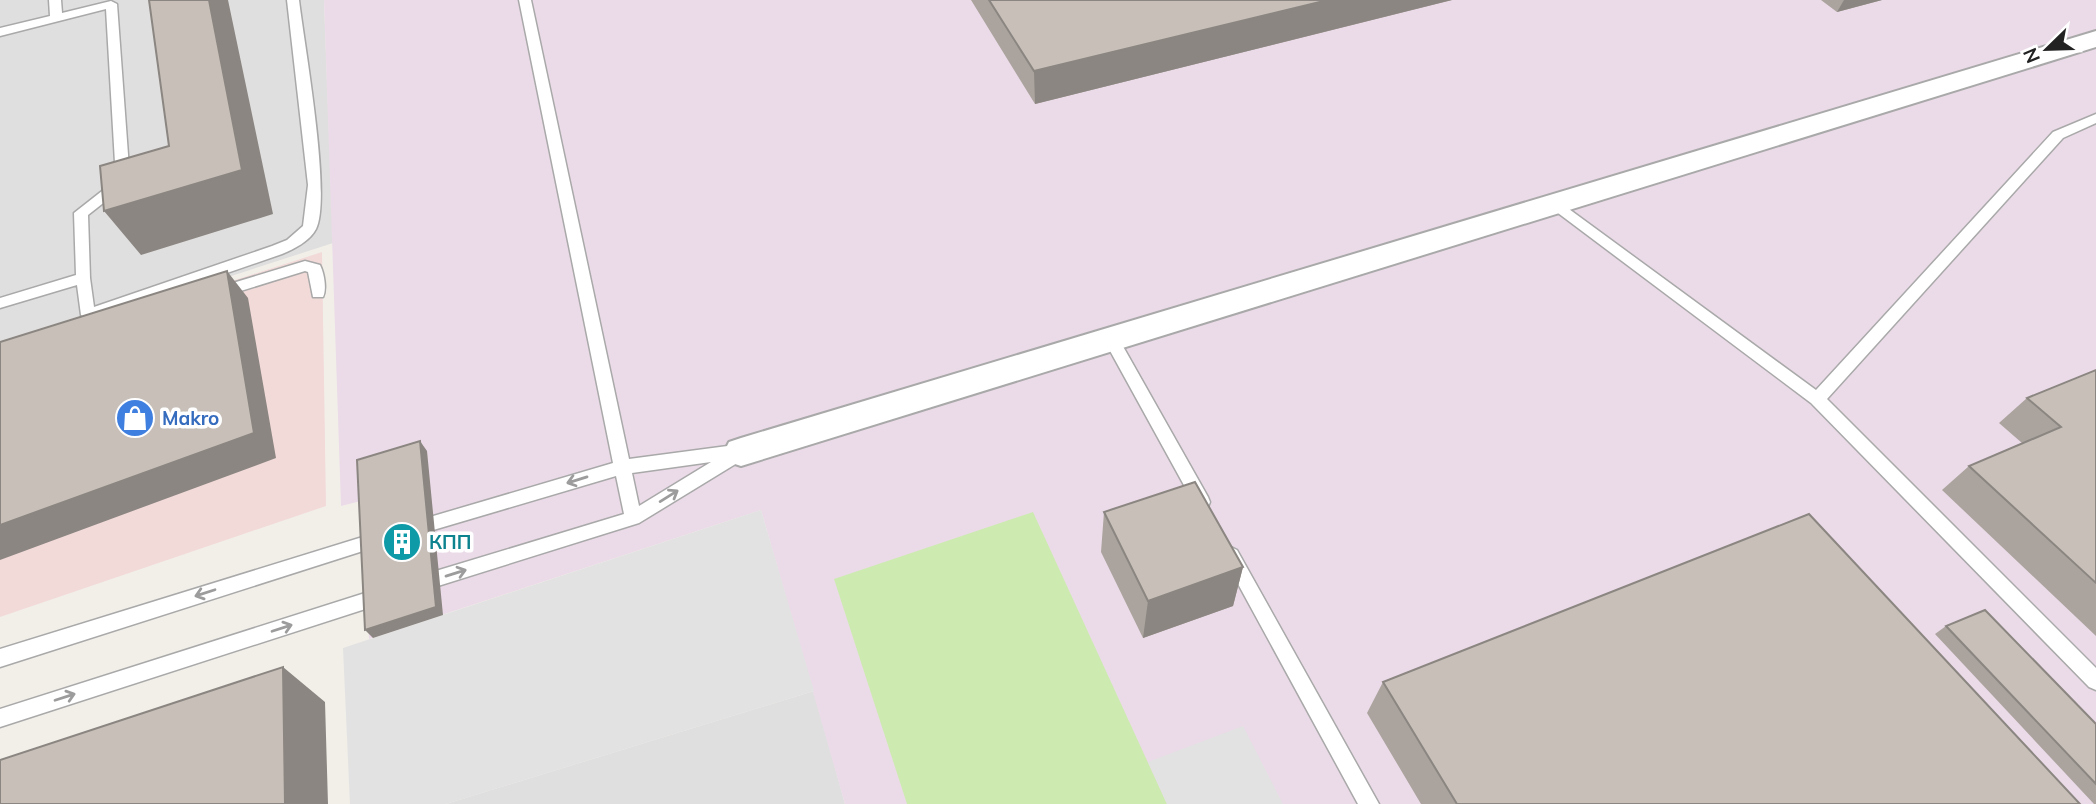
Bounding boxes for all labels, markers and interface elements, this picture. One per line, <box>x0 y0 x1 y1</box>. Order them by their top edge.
north arrow <box>2012 14 2082 84</box>
text: N <box>2018 44 2045 67</box>
shop icon: Makro <box>114 397 156 439</box>
place label: Makro <box>162 406 219 430</box>
one-way arrow <box>566 475 588 488</box>
one-way arrow <box>659 489 678 504</box>
building icon: КПП <box>381 521 423 563</box>
place label: КПП <box>429 530 471 554</box>
one-way arrow <box>445 565 467 578</box>
one-way arrow <box>195 588 217 601</box>
one-way arrow <box>270 620 292 633</box>
one-way arrow <box>54 690 76 703</box>

